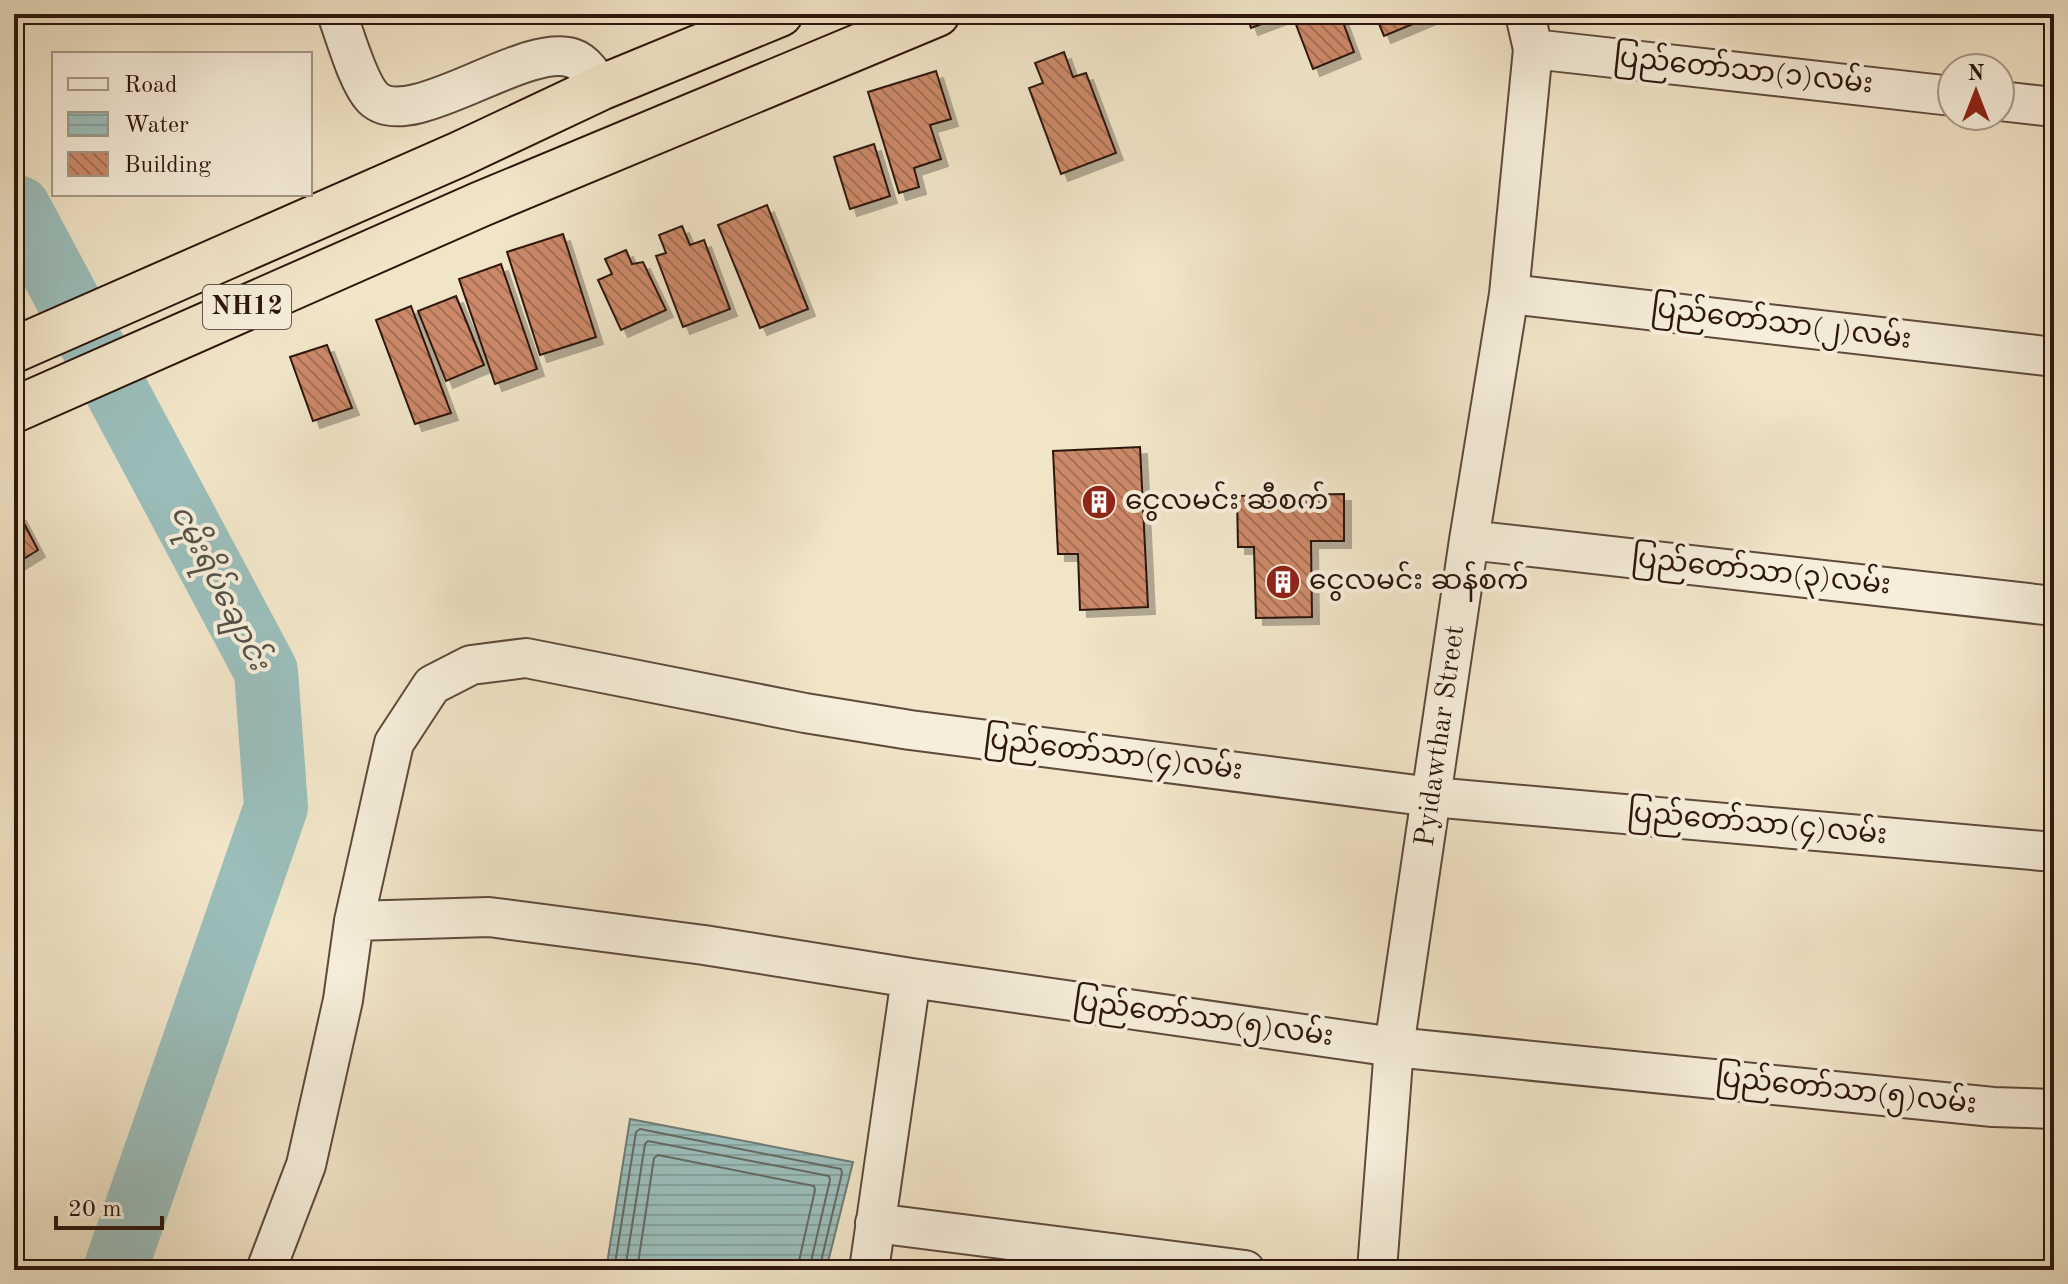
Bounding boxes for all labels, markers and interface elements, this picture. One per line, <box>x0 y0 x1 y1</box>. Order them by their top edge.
street label: ပြည်တော်သာ(၁)လမ်း <box>1611 37 1875 106</box>
legend <box>52 52 312 196</box>
north arrow <box>1936 52 2016 132</box>
text: N <box>1968 63 1985 85</box>
text: Road <box>124 74 177 98</box>
text: Water <box>124 114 189 138</box>
text: Building <box>124 154 211 178</box>
road number: NH12 <box>203 285 291 329</box>
street label: ပြည်တော်သာ(၂)လမ်း <box>1649 288 1914 361</box>
place label: ငွေလမင်း ဆီစက် <box>1125 481 1329 521</box>
building icon: ငွေလမင်း ဆီစက် <box>1080 483 1118 521</box>
water label: ငမိုးရိပ်ချောင်း <box>157 497 281 681</box>
street label: ပြည်တော်သာ(၃)လမ်း <box>1629 539 1893 606</box>
place label: ငွေလမင်း ဆန်စက် <box>1309 561 1529 602</box>
building icon: ငွေလမင်း ဆန်စက် <box>1264 563 1302 601</box>
street label: Pyidawthar Street <box>1412 623 1470 849</box>
street label: ပြည်တော်သာ(၄)လမ်း <box>981 719 1245 792</box>
street label: ပြည်တော်သာ(၄)လမ်း <box>1626 793 1889 856</box>
street label: ပြည်တော်သာ(၅)လမ်း <box>1070 981 1336 1058</box>
street label: ပြည်တော်သာ(၅)လမ်း <box>1714 1057 1978 1126</box>
scale bar <box>56 1180 162 1230</box>
text: 20 m <box>68 1198 122 1222</box>

